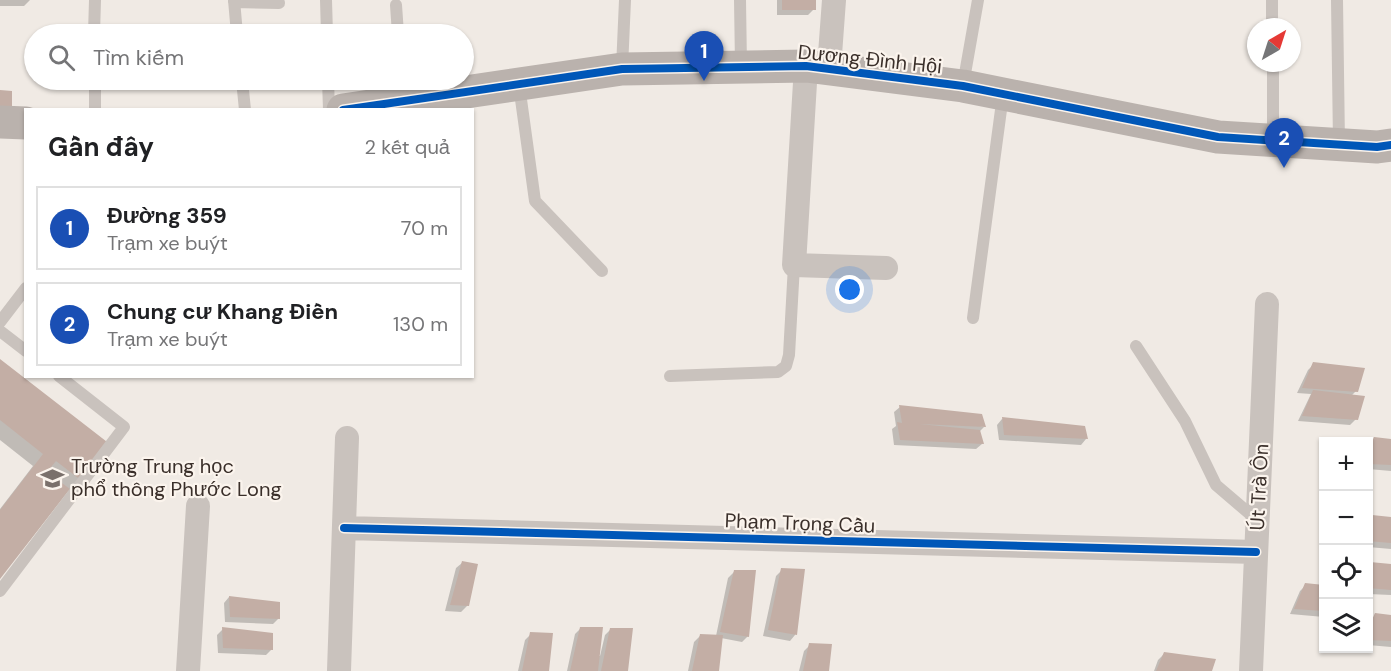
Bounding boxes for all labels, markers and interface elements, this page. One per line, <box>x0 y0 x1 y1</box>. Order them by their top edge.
north arrow <box>1247 18 1301 72</box>
search box <box>24 24 474 90</box>
pin: 1 <box>684 32 724 81</box>
street label: Dương Đình Hội <box>797 39 943 79</box>
icon: search <box>45 41 78 74</box>
text: Tìm kiếm <box>93 43 184 72</box>
pin: 2 <box>1264 118 1304 168</box>
text: Gần đây <box>48 130 154 164</box>
text: 2 kết quả <box>364 134 450 160</box>
text: Đường 359 <box>107 201 227 230</box>
text: 1 <box>66 215 73 241</box>
text: 70 m <box>401 215 448 241</box>
text: Trạm xe buýt <box>107 230 228 256</box>
your location <box>835 275 864 304</box>
text: Chung cư Khang Điền <box>107 297 338 326</box>
text: 2 <box>64 311 75 337</box>
text: 130 m <box>393 311 448 337</box>
text: Trạm xe buýt <box>107 326 228 352</box>
map controls <box>1319 437 1373 653</box>
button: + <box>1319 437 1373 491</box>
street label: Út Trà Ôn <box>1244 443 1274 531</box>
place label: Trường Trung học phổ thông Phước Long <box>71 453 282 502</box>
school or university icon: Trường Trung học phổ thông Phước Long <box>40 465 66 491</box>
button: − <box>1319 491 1373 545</box>
street label: Phạm Trọng Cầu <box>724 507 876 539</box>
button: locate <box>1319 545 1373 599</box>
button: layers <box>1319 599 1373 653</box>

